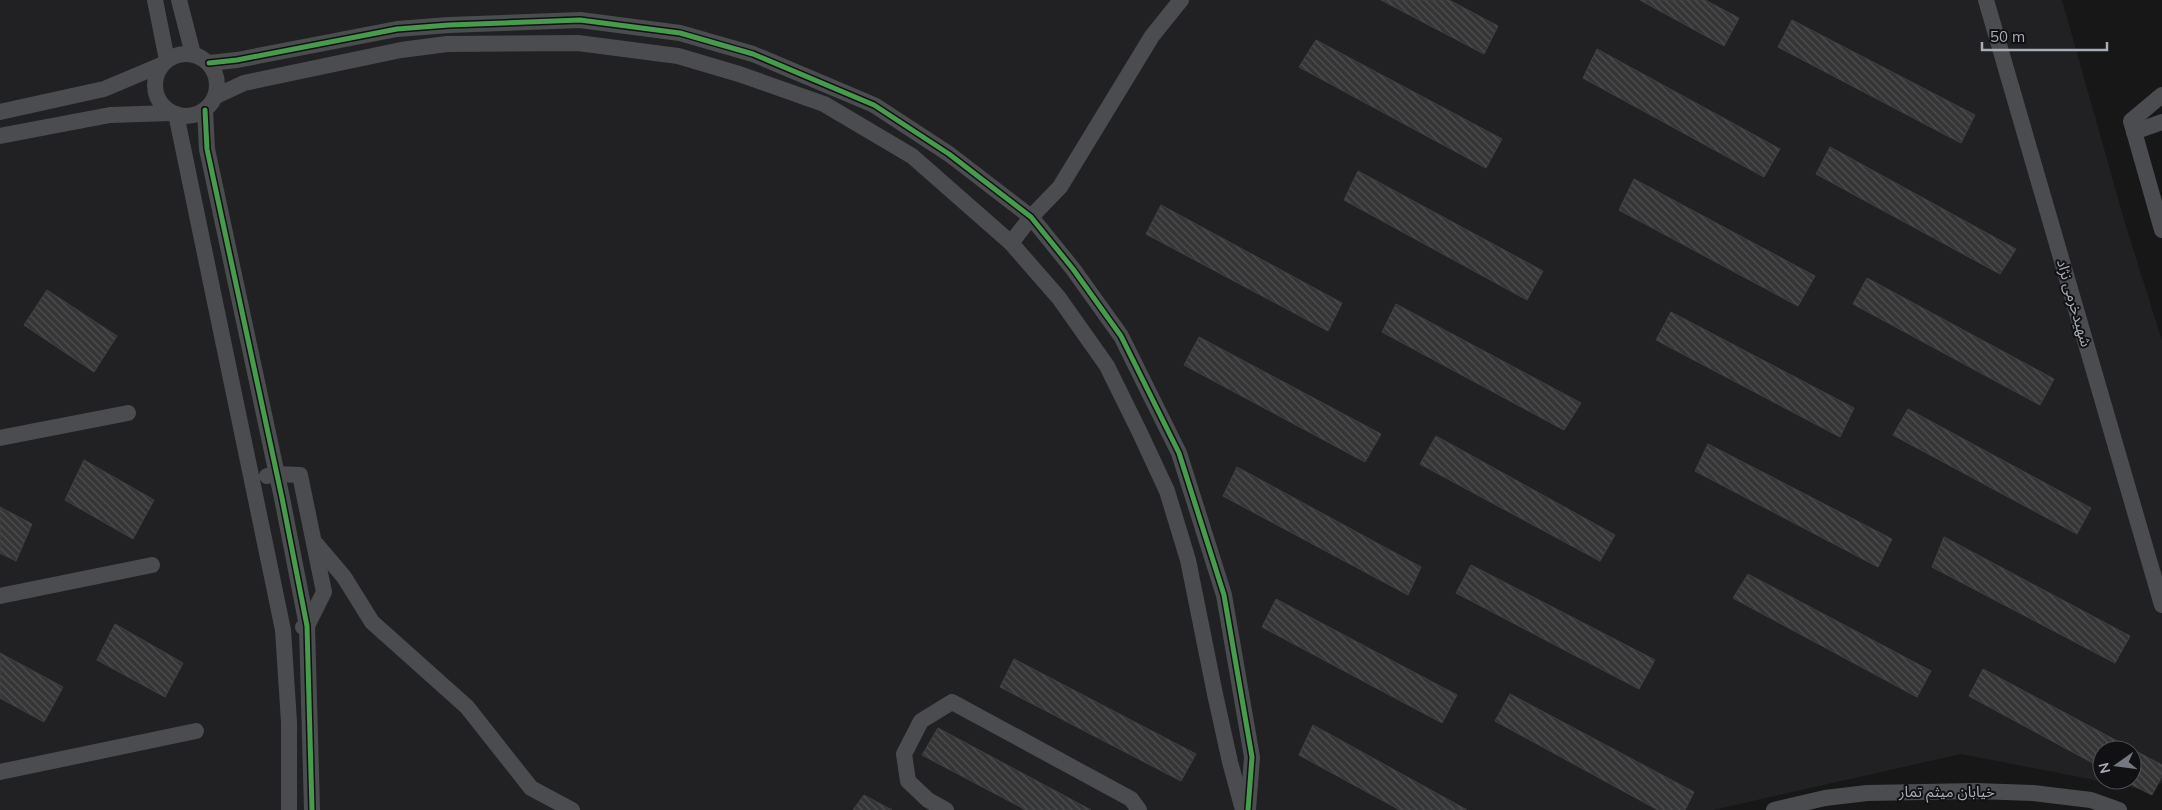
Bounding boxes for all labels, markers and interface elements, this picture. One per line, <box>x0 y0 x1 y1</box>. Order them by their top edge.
scale bar <box>1982 20 2107 52</box>
text: 50 m <box>1990 27 2025 46</box>
street label: شهیدخرمی نژاد <box>2053 257 2096 349</box>
north arrow <box>2092 740 2142 790</box>
text: N <box>2094 761 2114 775</box>
street label: خیابان میثم تمار <box>1898 782 1995 803</box>

